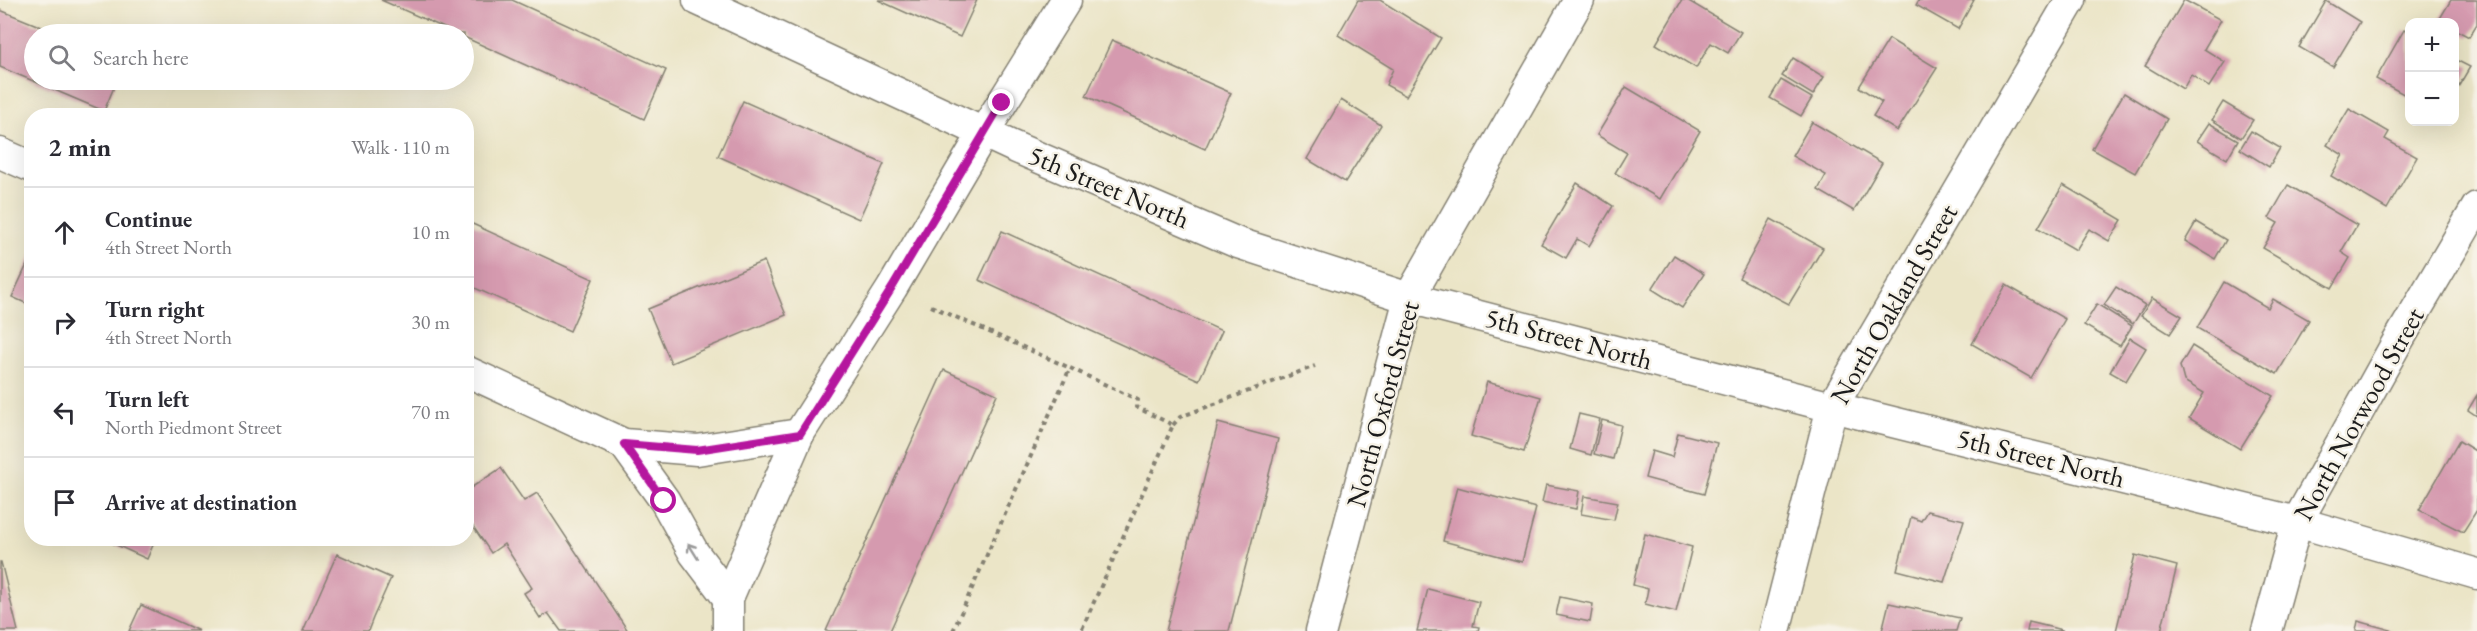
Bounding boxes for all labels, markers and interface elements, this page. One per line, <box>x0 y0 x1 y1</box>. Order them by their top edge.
map controls <box>2405 18 2459 126</box>
button: + <box>2405 18 2459 72</box>
search box <box>24 24 474 90</box>
icon: search <box>45 41 78 74</box>
text: Search here <box>93 43 188 72</box>
button: − <box>2405 72 2459 126</box>
route end <box>988 89 1014 115</box>
text: 2 min <box>48 130 111 164</box>
text: Walk · 110 m <box>351 134 450 160</box>
street label: 5th Street North <box>1023 137 1195 236</box>
street label: North Oakland Street <box>1822 197 1965 410</box>
text: Continue <box>105 205 192 234</box>
icon: ahead <box>48 216 81 249</box>
text: 10 m <box>411 219 450 245</box>
text: 4th Street North <box>105 234 232 260</box>
text: Turn right <box>105 295 204 324</box>
street label: North Oxford Street <box>1338 296 1427 511</box>
street label: 5th Street North <box>1482 299 1657 378</box>
street label: North Norwood Street <box>2286 301 2432 526</box>
icon: right <box>48 306 81 339</box>
text: 30 m <box>411 309 450 335</box>
text: 4th Street North <box>105 324 232 350</box>
text: Turn left <box>105 385 189 414</box>
icon: left <box>48 396 81 429</box>
text: 70 m <box>411 399 450 425</box>
text: North Piedmont Street <box>105 414 282 440</box>
street label: 5th Street North <box>1954 420 2129 495</box>
icon: arrive <box>48 486 81 519</box>
route start <box>650 487 676 513</box>
text: Arrive at destination <box>105 488 297 517</box>
one-way arrow <box>687 543 699 560</box>

